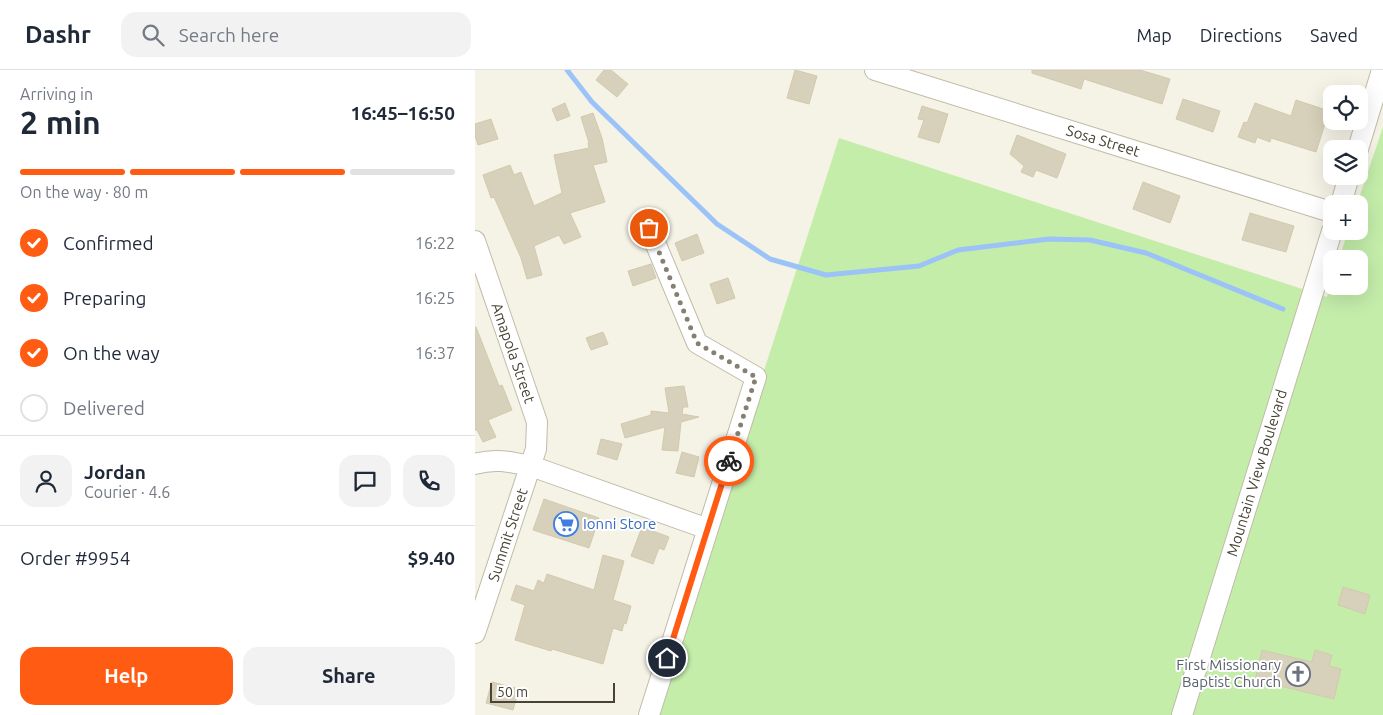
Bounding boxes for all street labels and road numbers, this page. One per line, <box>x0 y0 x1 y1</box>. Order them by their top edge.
street label: Sosa Street <box>1064 121 1142 160</box>
street label: Amapola Street <box>488 300 539 405</box>
street label: Mountain View Boulevard <box>1223 387 1290 558</box>
street label: Summit Street <box>484 486 531 584</box>

